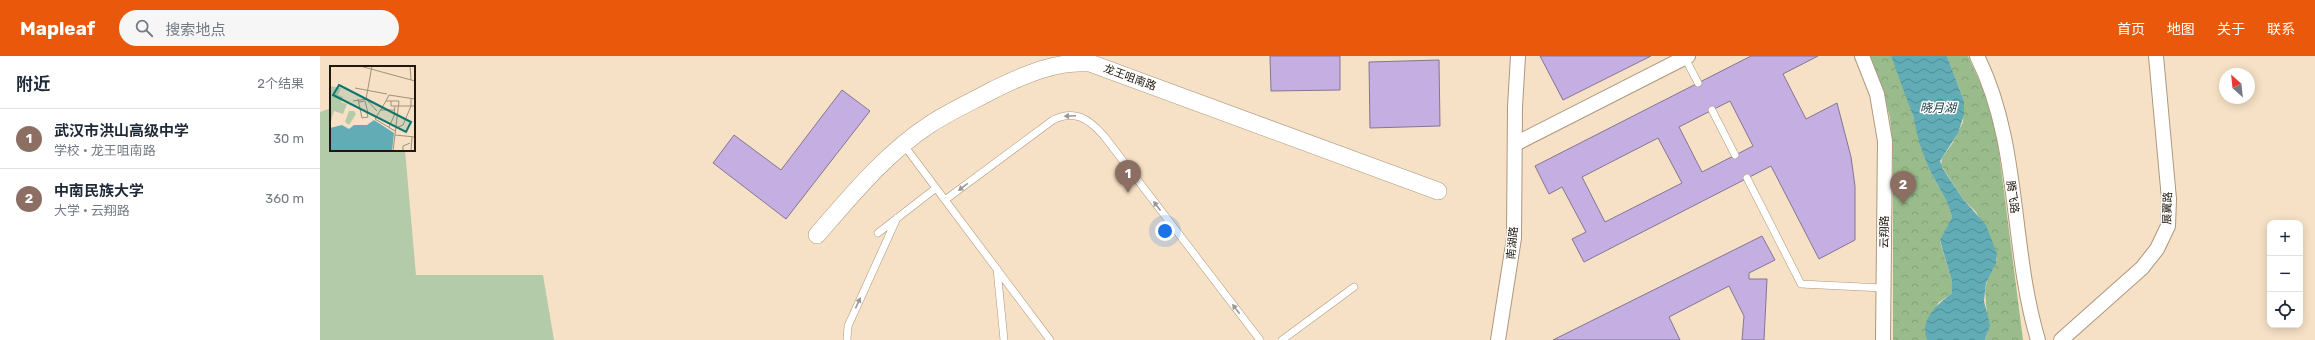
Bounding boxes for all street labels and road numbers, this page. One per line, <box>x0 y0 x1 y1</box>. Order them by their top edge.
street label: 龙王咀南路 <box>1102 62 1158 93</box>
street label: 腾飞路 <box>2004 180 2021 214</box>
street label: 展翼路 <box>2160 191 2175 225</box>
street label: 云翔路 <box>1878 215 1891 249</box>
street label: 南湖路 <box>1505 226 1520 260</box>

